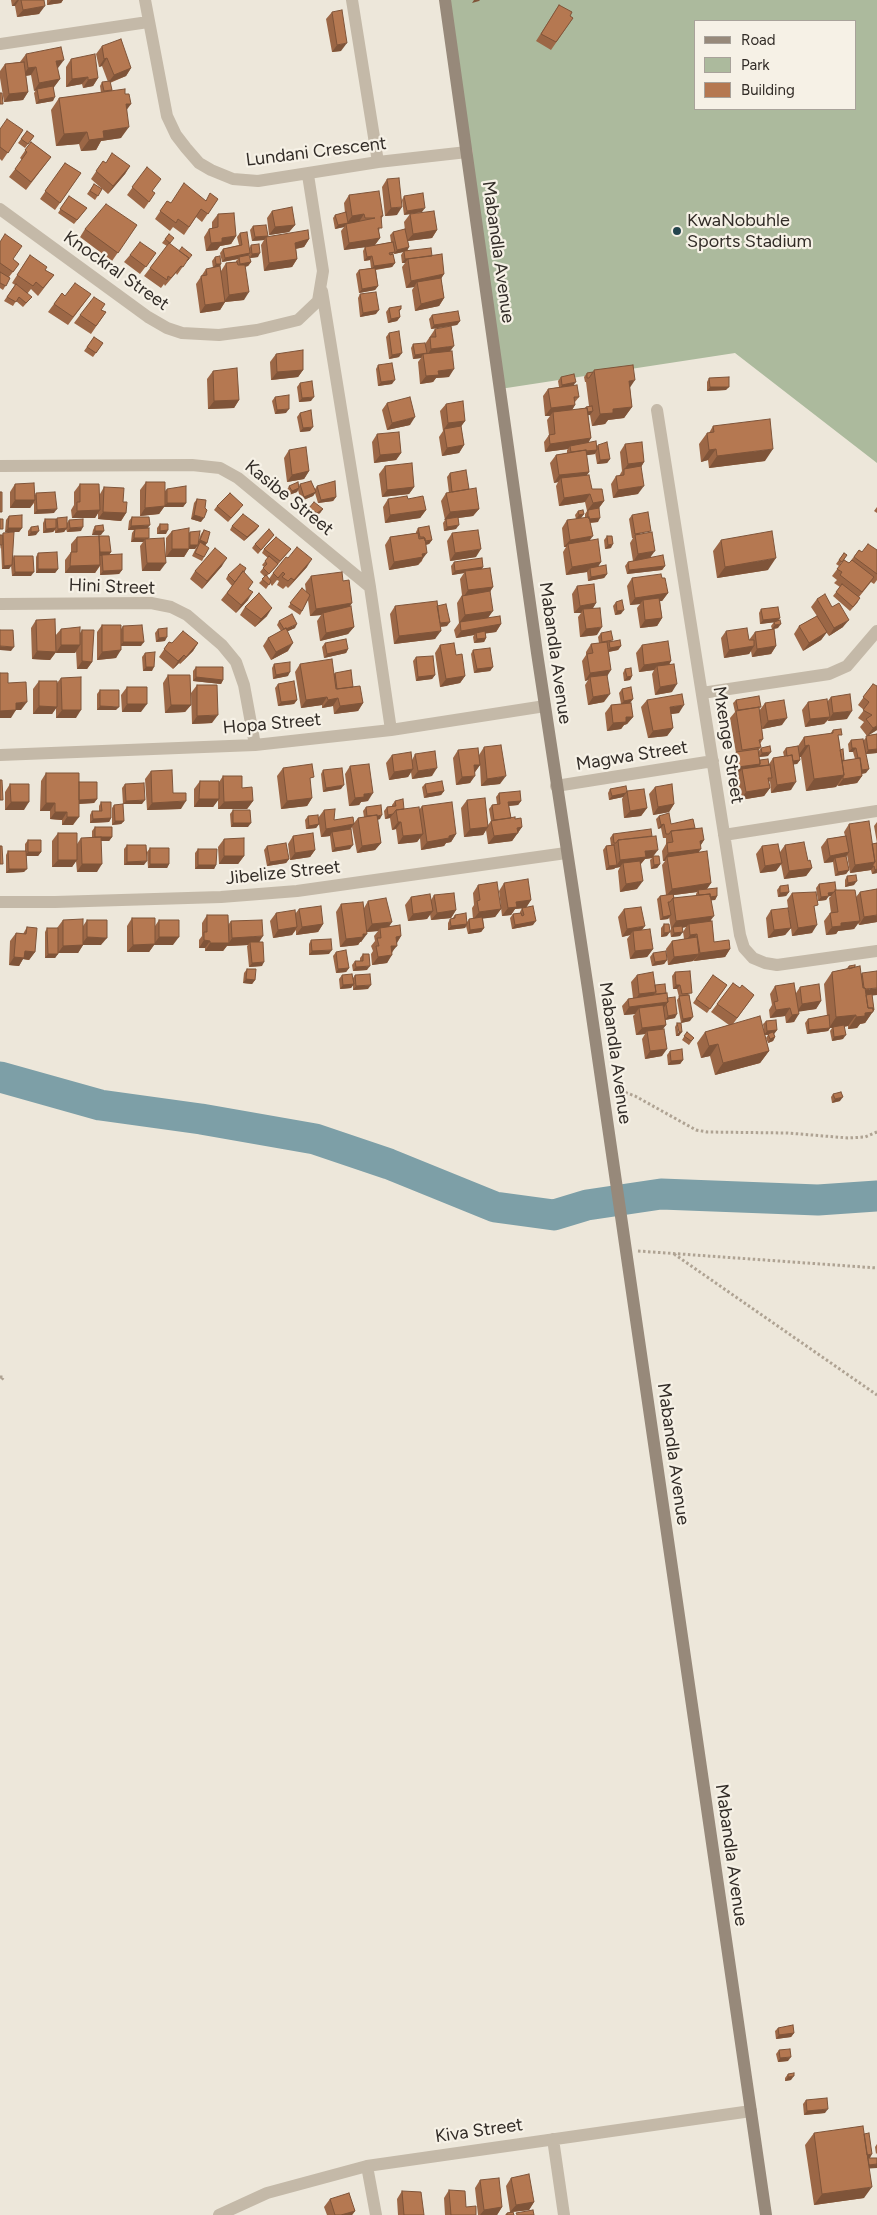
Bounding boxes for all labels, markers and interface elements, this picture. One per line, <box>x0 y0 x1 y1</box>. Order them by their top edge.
legend <box>694 20 857 110</box>
text: Road <box>741 31 776 49</box>
text: Park <box>741 56 770 74</box>
text: Building <box>741 81 795 99</box>
street label: Lundani Crescent <box>244 133 388 171</box>
street label: Mabandla Avenue <box>477 180 519 324</box>
place label: KwaNobuhle Sports Stadium <box>687 210 812 252</box>
marker: KwaNobuhle Sports Stadium <box>671 225 683 237</box>
street label: Knockral Street <box>59 227 173 315</box>
street label: Kasibe Street <box>240 456 338 540</box>
street label: Hini Street <box>68 575 156 599</box>
street label: Mabandla Avenue <box>534 581 576 725</box>
street label: Mxenge Street <box>708 685 748 805</box>
street label: Hopa Street <box>222 709 322 739</box>
street label: Magwa Street <box>575 737 689 775</box>
street label: Jibelize Street <box>224 856 342 890</box>
street label: Mabandla Avenue <box>594 981 636 1125</box>
street label: Mabandla Avenue <box>652 1382 694 1526</box>
street label: Mabandla Avenue <box>710 1783 752 1927</box>
street label: Kiva Street <box>434 2114 524 2148</box>

